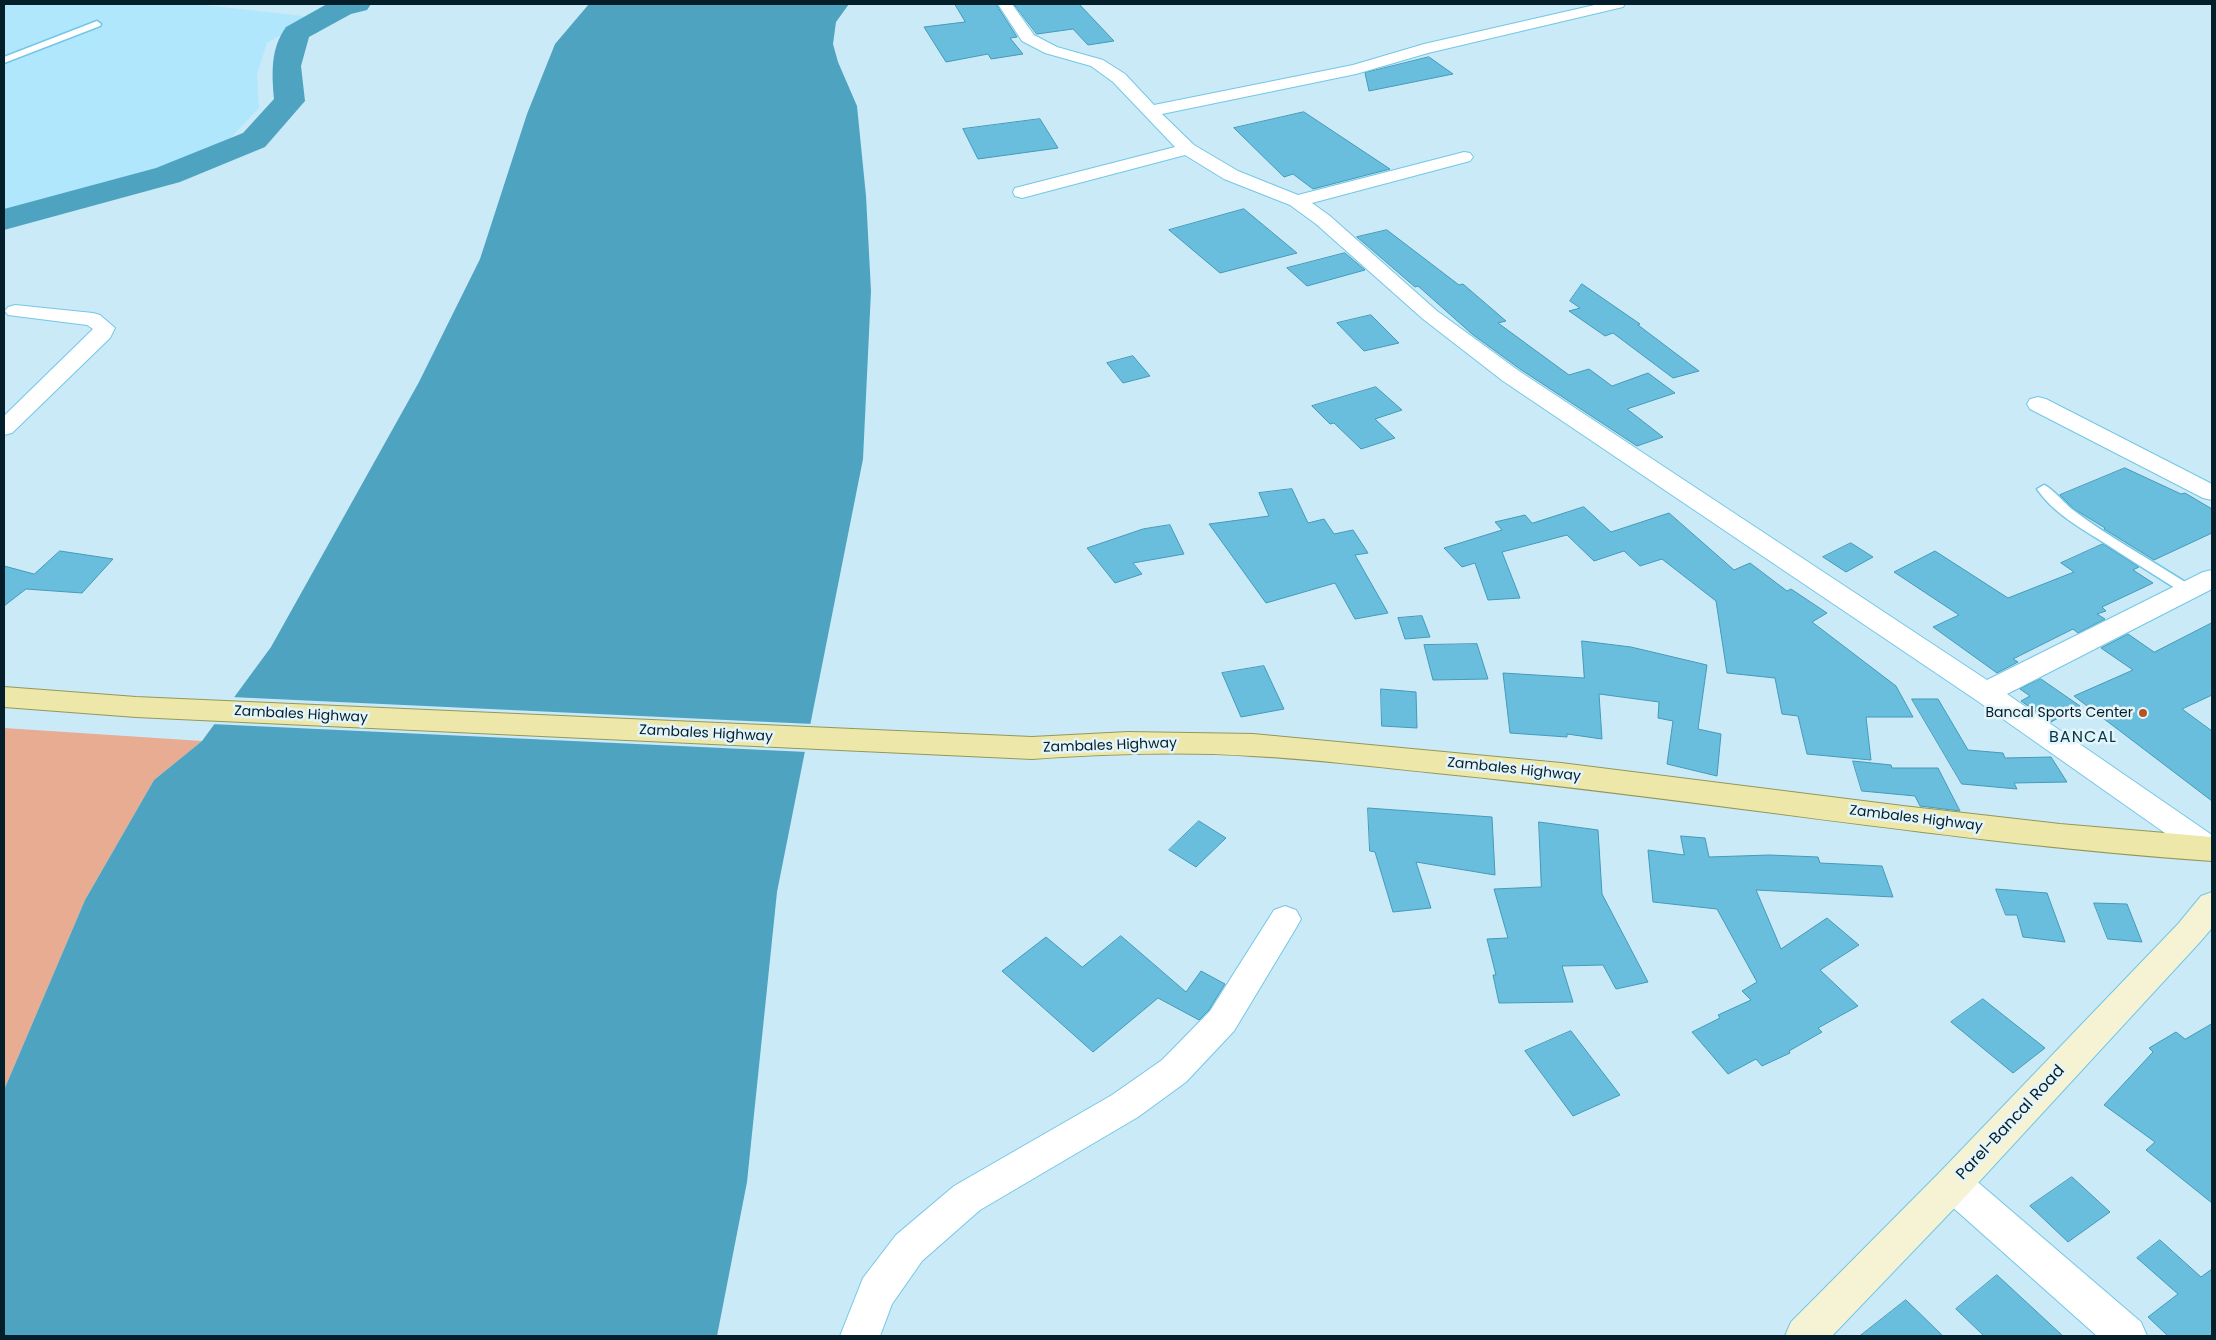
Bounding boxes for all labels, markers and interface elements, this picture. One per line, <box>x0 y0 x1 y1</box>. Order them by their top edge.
street label: Zambales Highway <box>234 703 368 727</box>
place label: Bancal Sports Center <box>1985 705 2133 721</box>
marker: Bancal Sports Center <box>2137 707 2149 719</box>
street label: Zambales Highway <box>639 722 773 746</box>
district label: BANCAL <box>2048 728 2118 748</box>
street label: Zambales Highway <box>1043 735 1177 757</box>
street label: Zambales Highway <box>1447 755 1581 785</box>
street label: Zambales Highway <box>1849 803 1983 835</box>
street label: Parel-Bancal Road <box>1953 1062 2069 1184</box>

